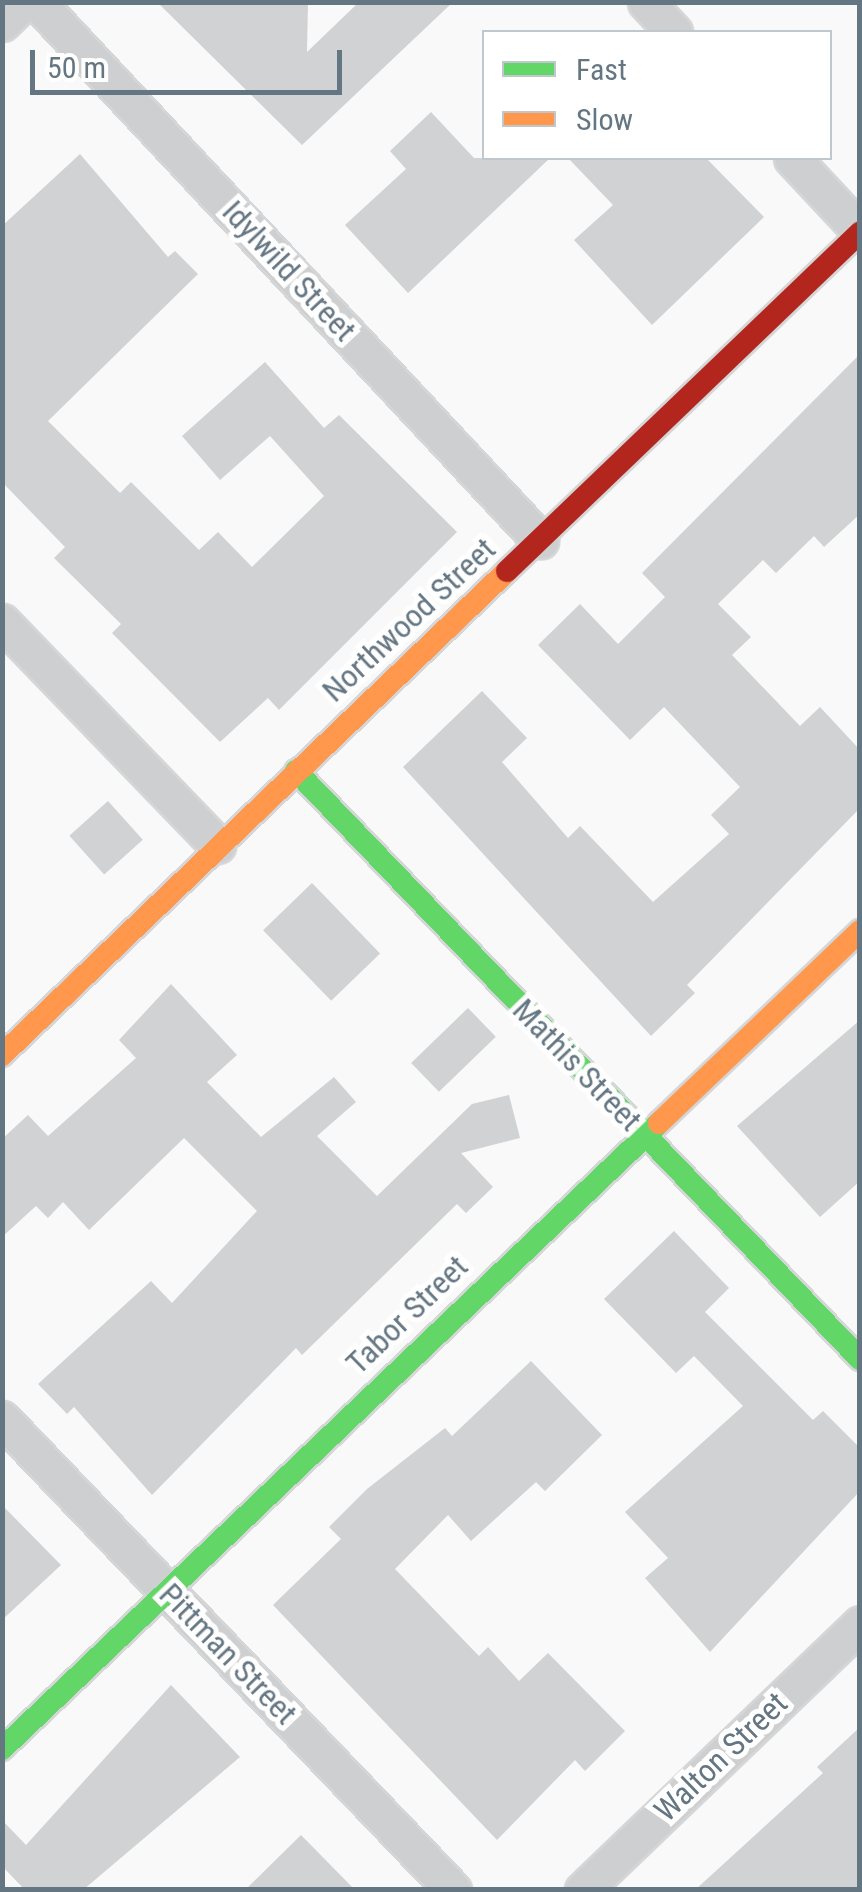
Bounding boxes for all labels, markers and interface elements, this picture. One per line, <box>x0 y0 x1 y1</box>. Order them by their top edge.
scale bar <box>35 30 348 92</box>
legend <box>482 30 832 160</box>
text: 50 m <box>47 50 106 85</box>
text: Fast <box>576 52 627 87</box>
text: Slow <box>576 102 633 137</box>
street label: Idylwild Street <box>214 193 364 349</box>
street label: Northwood Street <box>315 530 503 710</box>
street label: Mathis Street <box>505 991 649 1139</box>
street label: Tabor Street <box>338 1248 476 1382</box>
street label: Pittman Street <box>151 1575 305 1733</box>
street label: Walton Street <box>647 1684 795 1830</box>

